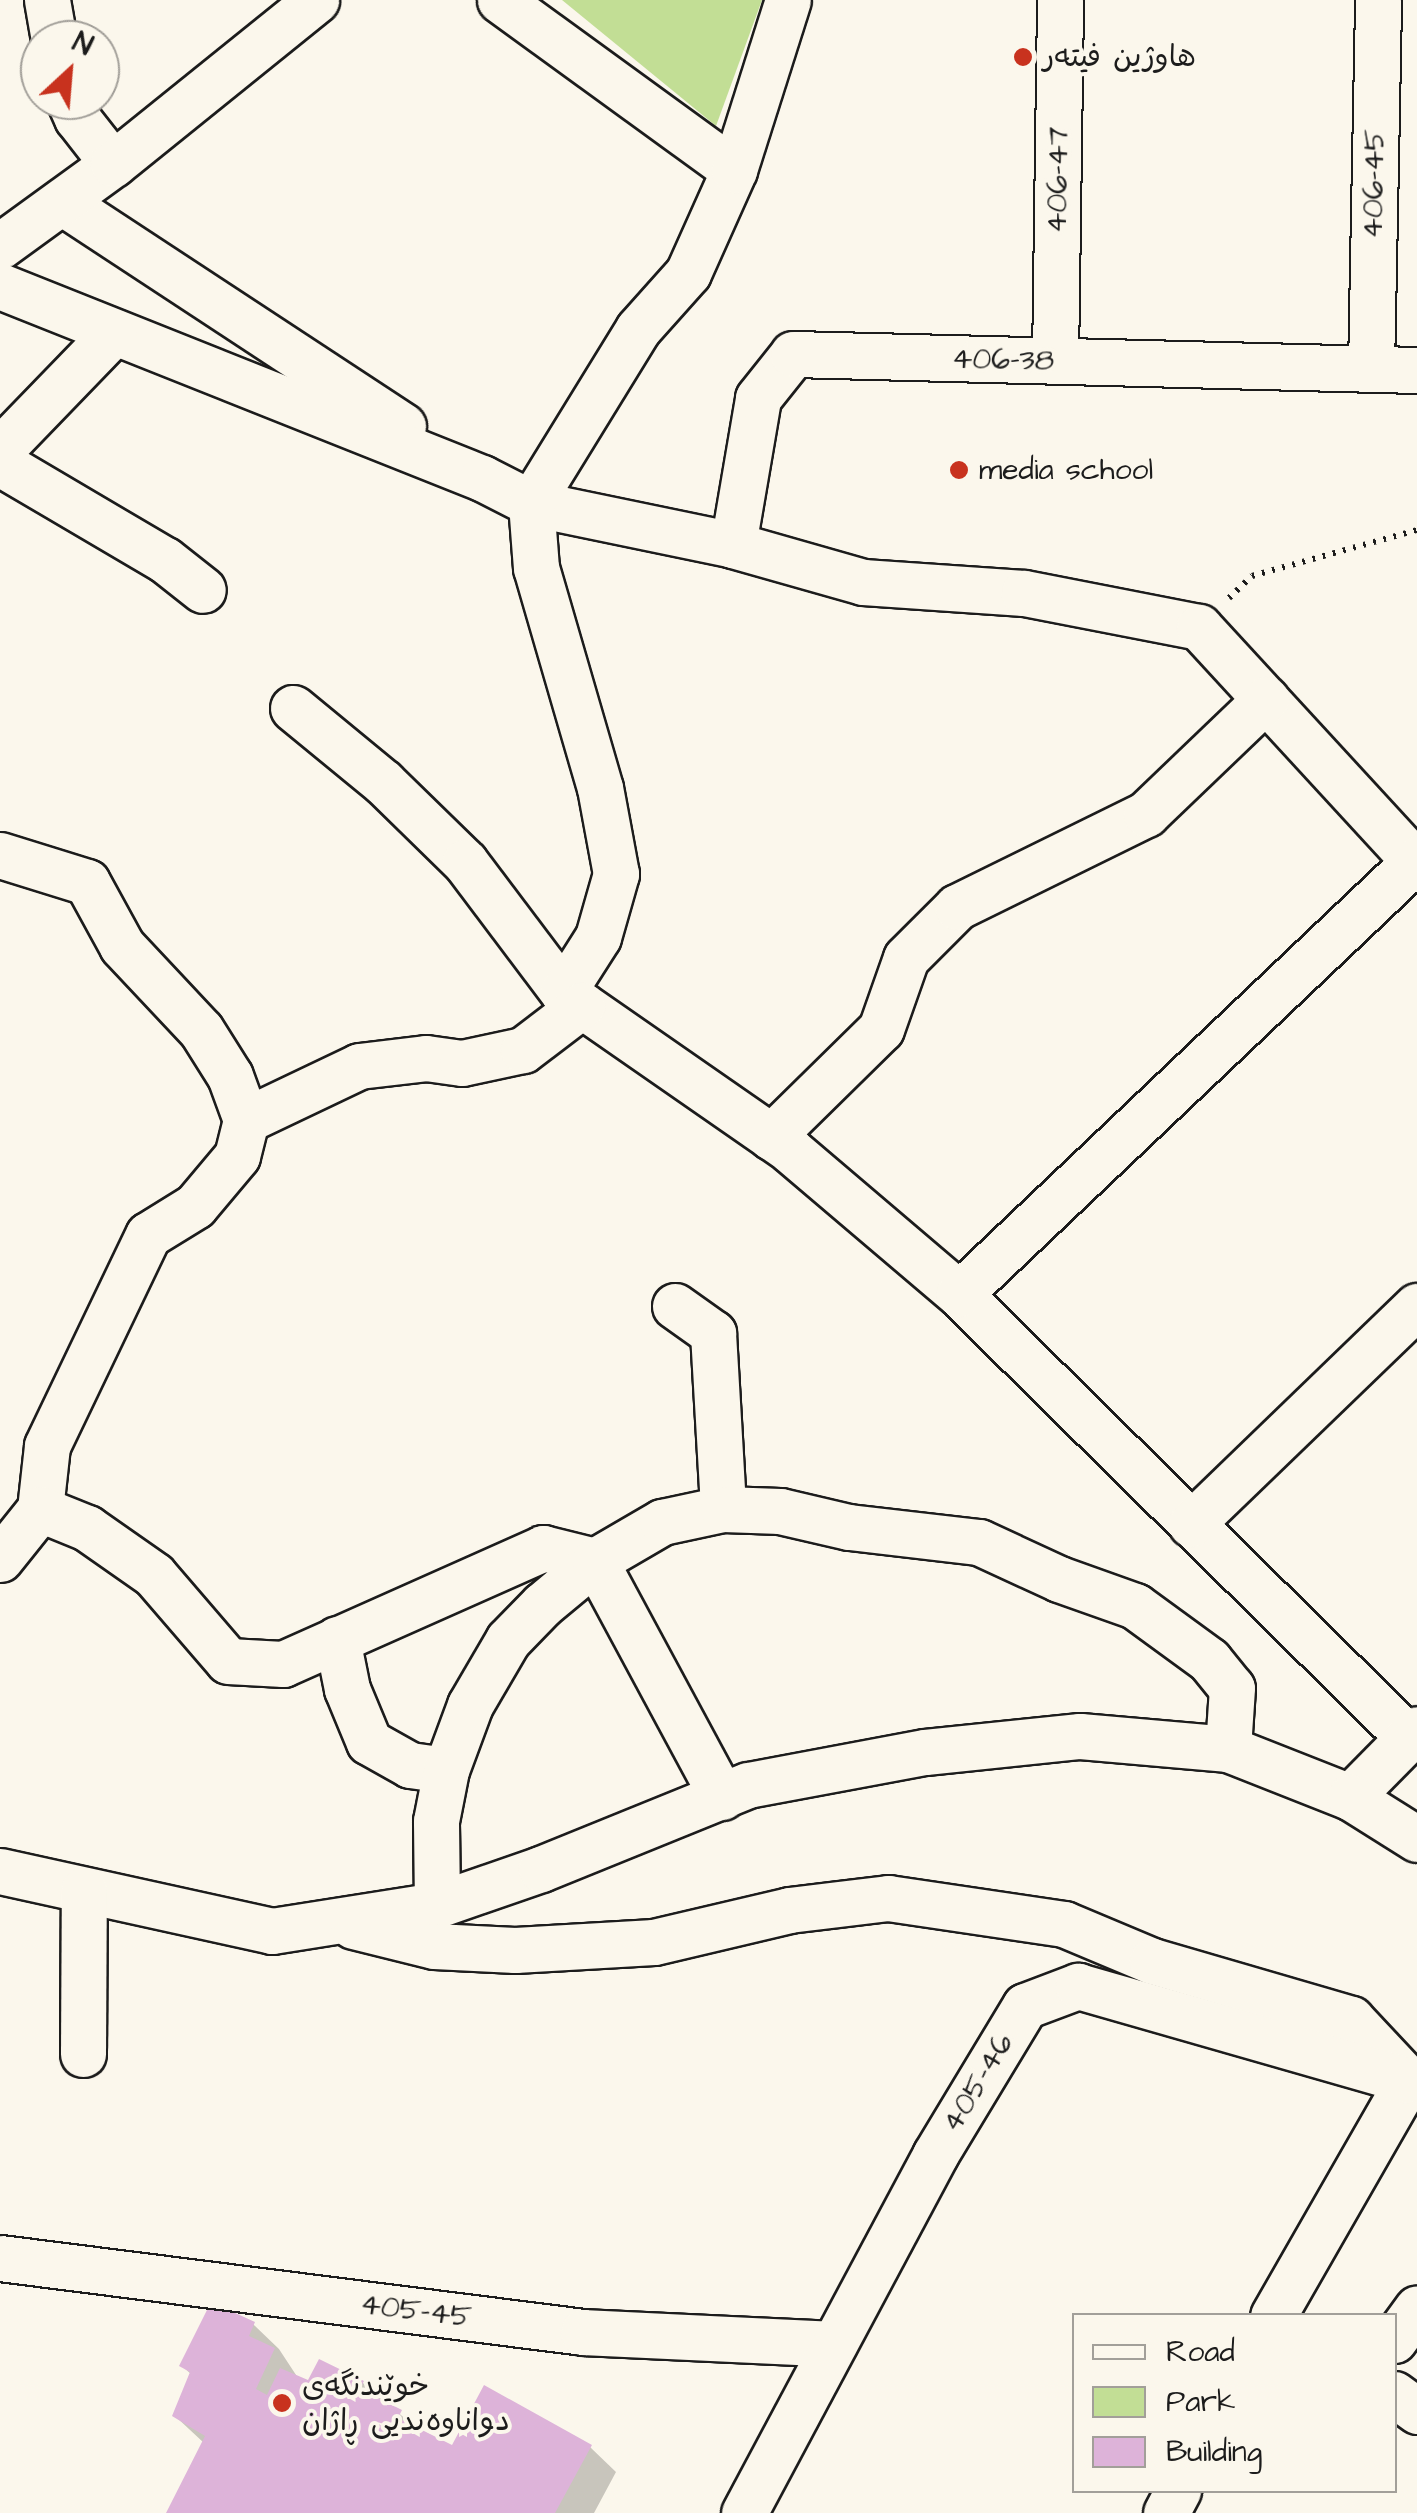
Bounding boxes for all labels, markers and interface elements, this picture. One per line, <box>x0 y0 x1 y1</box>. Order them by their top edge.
north arrow <box>20 20 120 120</box>
text: N <box>66 23 99 66</box>
place label: هاوژین فیتەر <box>1043 39 1196 75</box>
marker: هاوژین فیتەر <box>1012 46 1034 68</box>
street label: 406-47 <box>1039 127 1077 233</box>
street label: 406-45 <box>1355 129 1393 239</box>
street label: 406-38 <box>952 341 1054 379</box>
place label: media school <box>979 452 1153 488</box>
marker: media school <box>948 459 970 481</box>
street label: 405-46 <box>934 2027 1022 2139</box>
street label: 405-45 <box>358 2286 474 2336</box>
legend <box>1072 2313 1397 2493</box>
text: Road <box>1166 2331 1235 2373</box>
place label: خوێندنگەی دواناوەندیی ڕاژان <box>302 2368 510 2438</box>
text: Park <box>1166 2381 1235 2423</box>
marker: خوێندنگەی دواناوەندیی ڕاژان <box>271 2392 293 2414</box>
text: Building <box>1166 2431 1262 2473</box>

